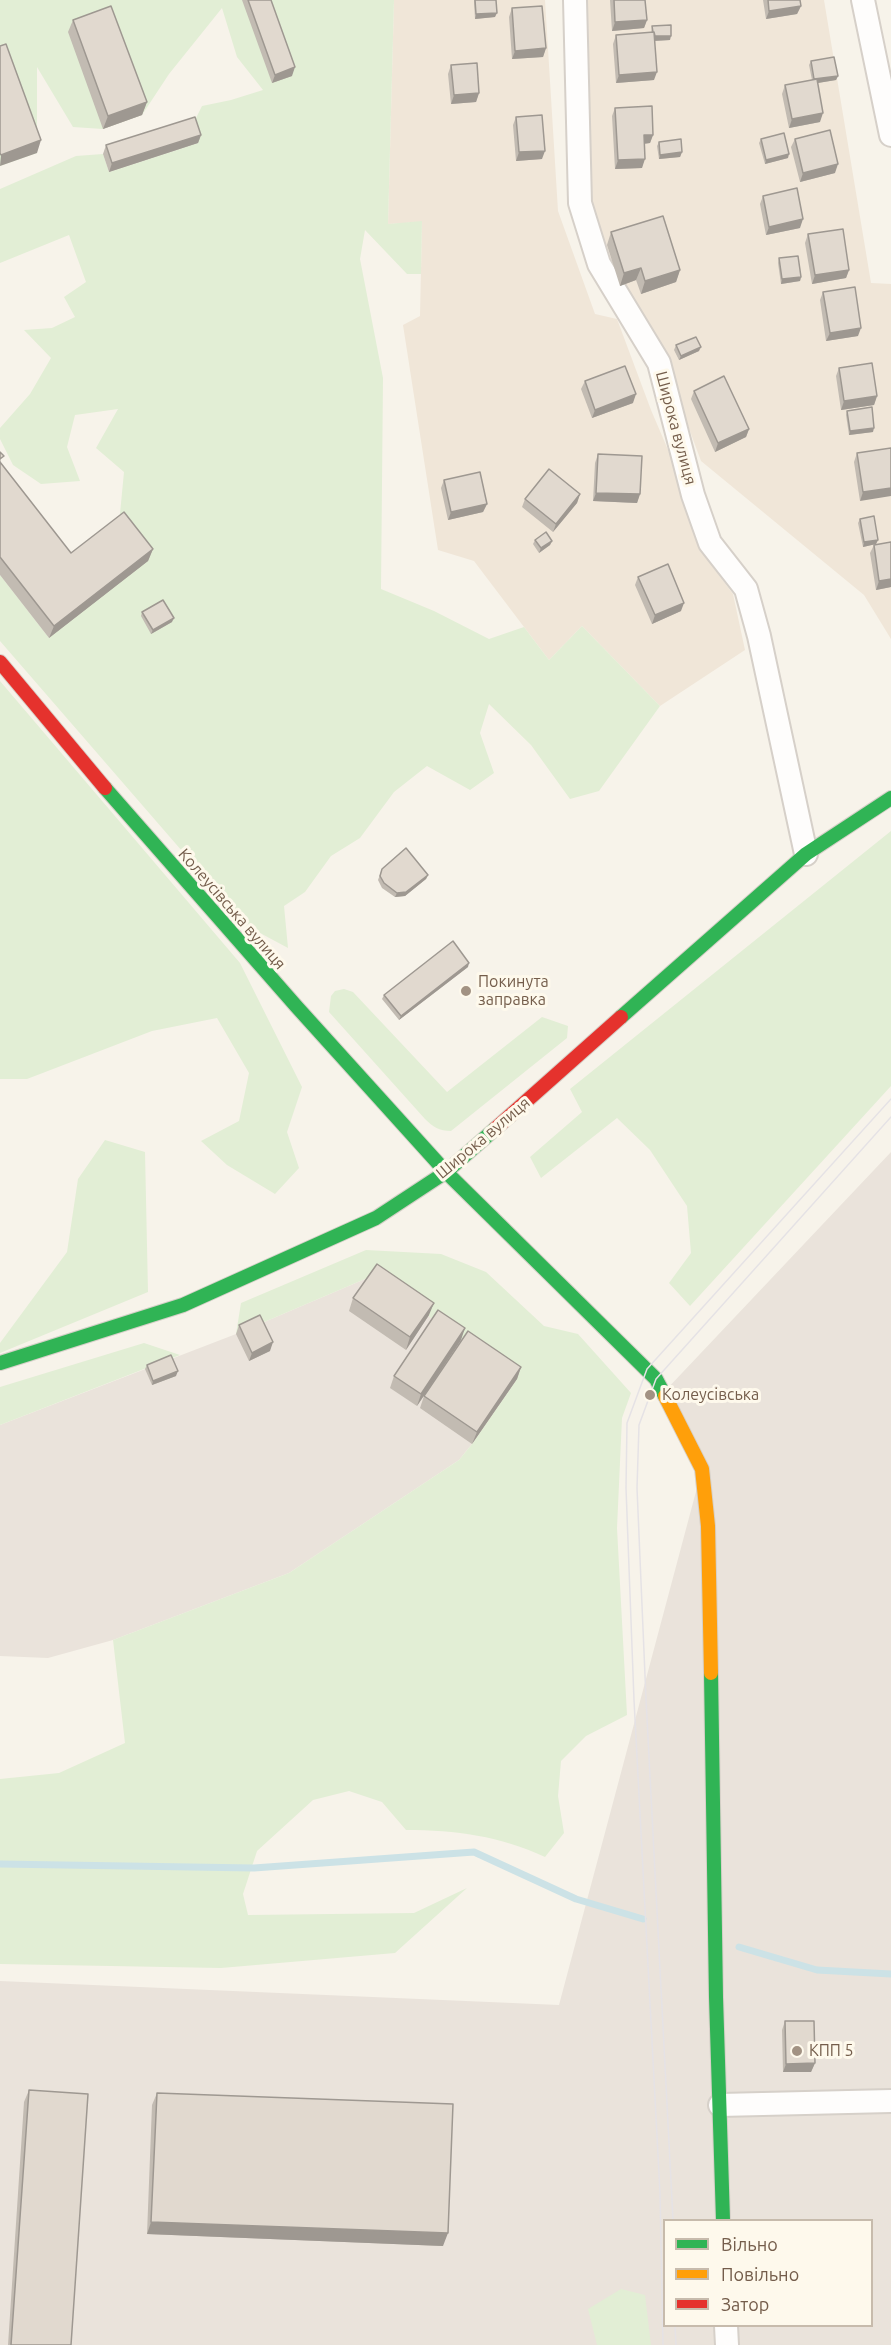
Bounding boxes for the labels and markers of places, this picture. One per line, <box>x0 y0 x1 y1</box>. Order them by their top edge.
place label: Покинута заправка <box>478 972 549 1010</box>
marker: Покинута заправка <box>459 984 473 998</box>
place label: Колеусівська <box>662 1385 759 1405</box>
marker: Колеусівська <box>643 1388 657 1402</box>
place label: КПП 5 <box>809 2041 854 2061</box>
marker: КПП 5 <box>790 2044 804 2058</box>

